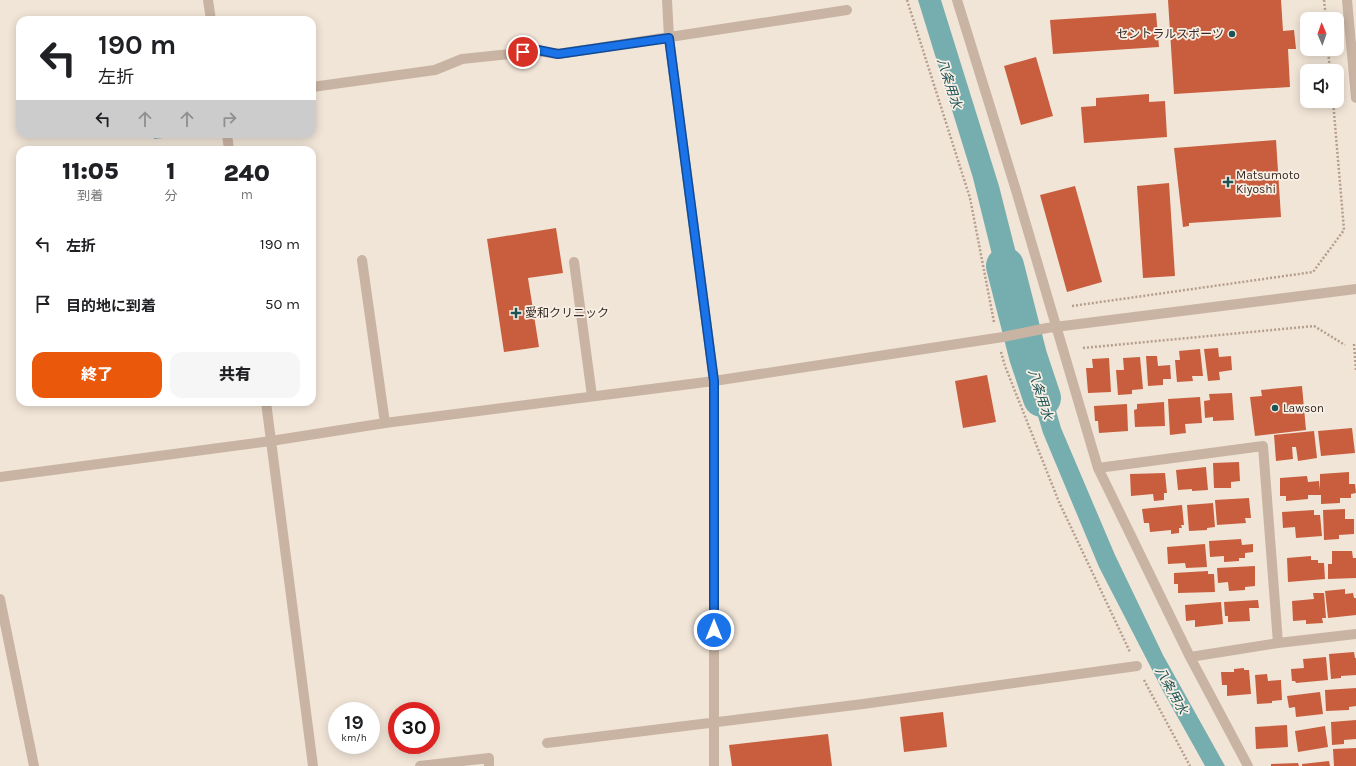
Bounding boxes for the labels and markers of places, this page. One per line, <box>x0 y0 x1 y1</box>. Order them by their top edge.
place label: セントラルスポーツ <box>1116 27 1224 41</box>
marker: セントラルスポーツ <box>1227 29 1237 39</box>
pin <box>506 35 540 69</box>
place label: Matsumoto Kiyoshi <box>1236 168 1300 196</box>
marker: Matsumoto Kiyoshi <box>1223 177 1233 187</box>
place label: 愛和クリニック <box>525 306 609 320</box>
marker: 愛和クリニック <box>510 307 522 319</box>
place label: Lawson <box>1283 401 1324 415</box>
marker: Lawson <box>1270 403 1280 413</box>

